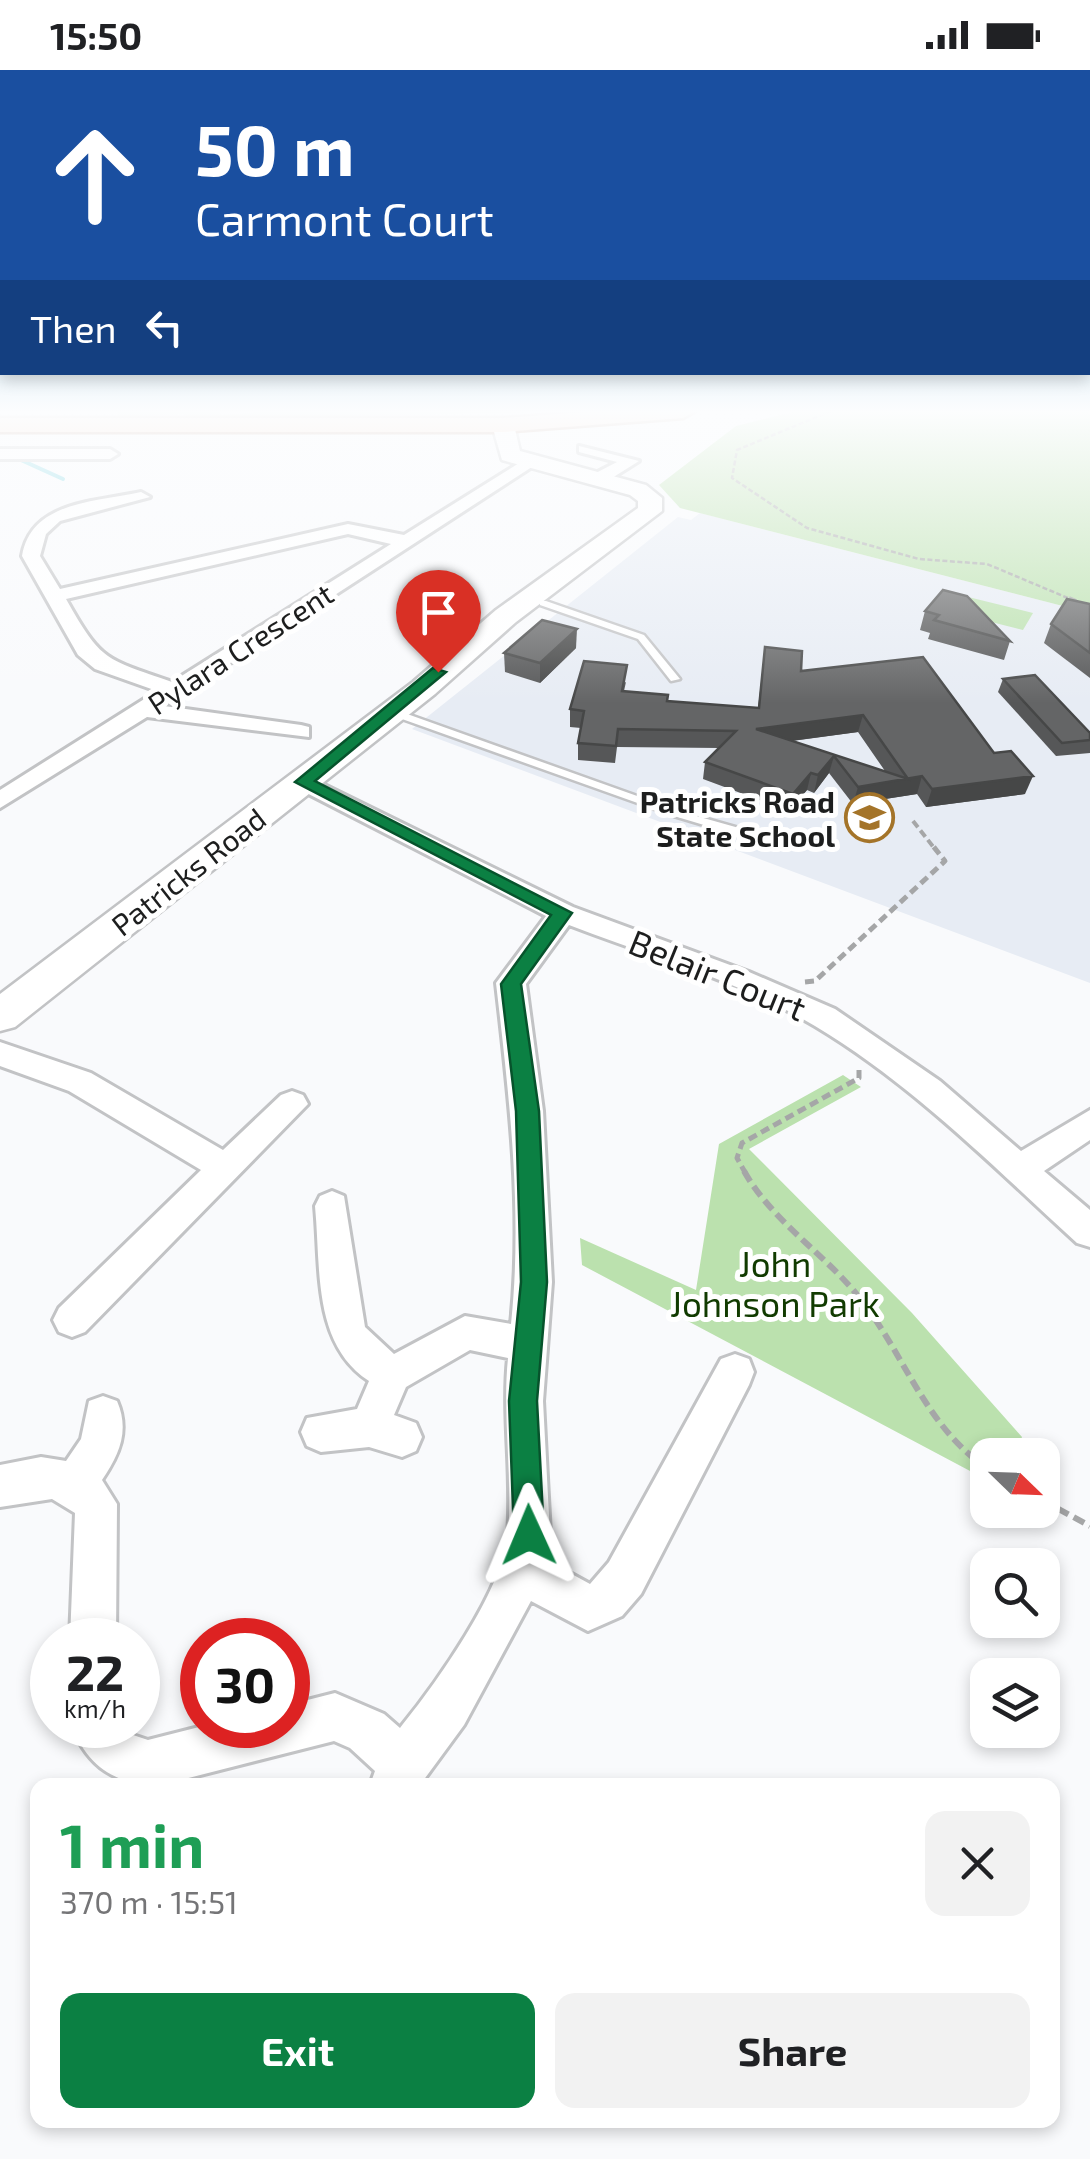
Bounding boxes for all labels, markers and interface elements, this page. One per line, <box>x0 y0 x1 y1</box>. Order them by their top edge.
text: 15:50 <box>50 12 142 58</box>
text: 50 m <box>195 106 355 190</box>
icon: ahead <box>30 110 160 240</box>
text: Carmont Court <box>195 191 494 245</box>
icon: left <box>137 300 192 355</box>
text: Then <box>30 305 117 351</box>
pin <box>396 570 481 673</box>
street label: Pylara Crescent <box>141 575 339 721</box>
icon: arrive <box>411 585 466 640</box>
place label: Patricks Road State School <box>640 783 835 853</box>
school or university icon: Patricks Road State School <box>844 792 896 844</box>
street label: Patricks Road <box>104 800 272 942</box>
street label: Belair Court <box>623 919 813 1029</box>
park label: John Johnson Park <box>670 1242 880 1324</box>
north arrow <box>970 1438 1060 1528</box>
map controls <box>970 1438 1060 1748</box>
position arrow <box>477 1483 581 1587</box>
button: search <box>970 1548 1060 1638</box>
speed limit sign: 30 <box>180 1618 310 1748</box>
text: 22 <box>66 1641 124 1701</box>
button: layers <box>970 1658 1060 1748</box>
text: km/h <box>64 1693 126 1723</box>
text: 1 min <box>60 1808 204 1880</box>
button: close <box>925 1811 1030 1916</box>
text: 370 m · 15:51 <box>60 1882 238 1920</box>
button: Exit <box>60 1993 535 2108</box>
button: Share <box>555 1993 1030 2108</box>

